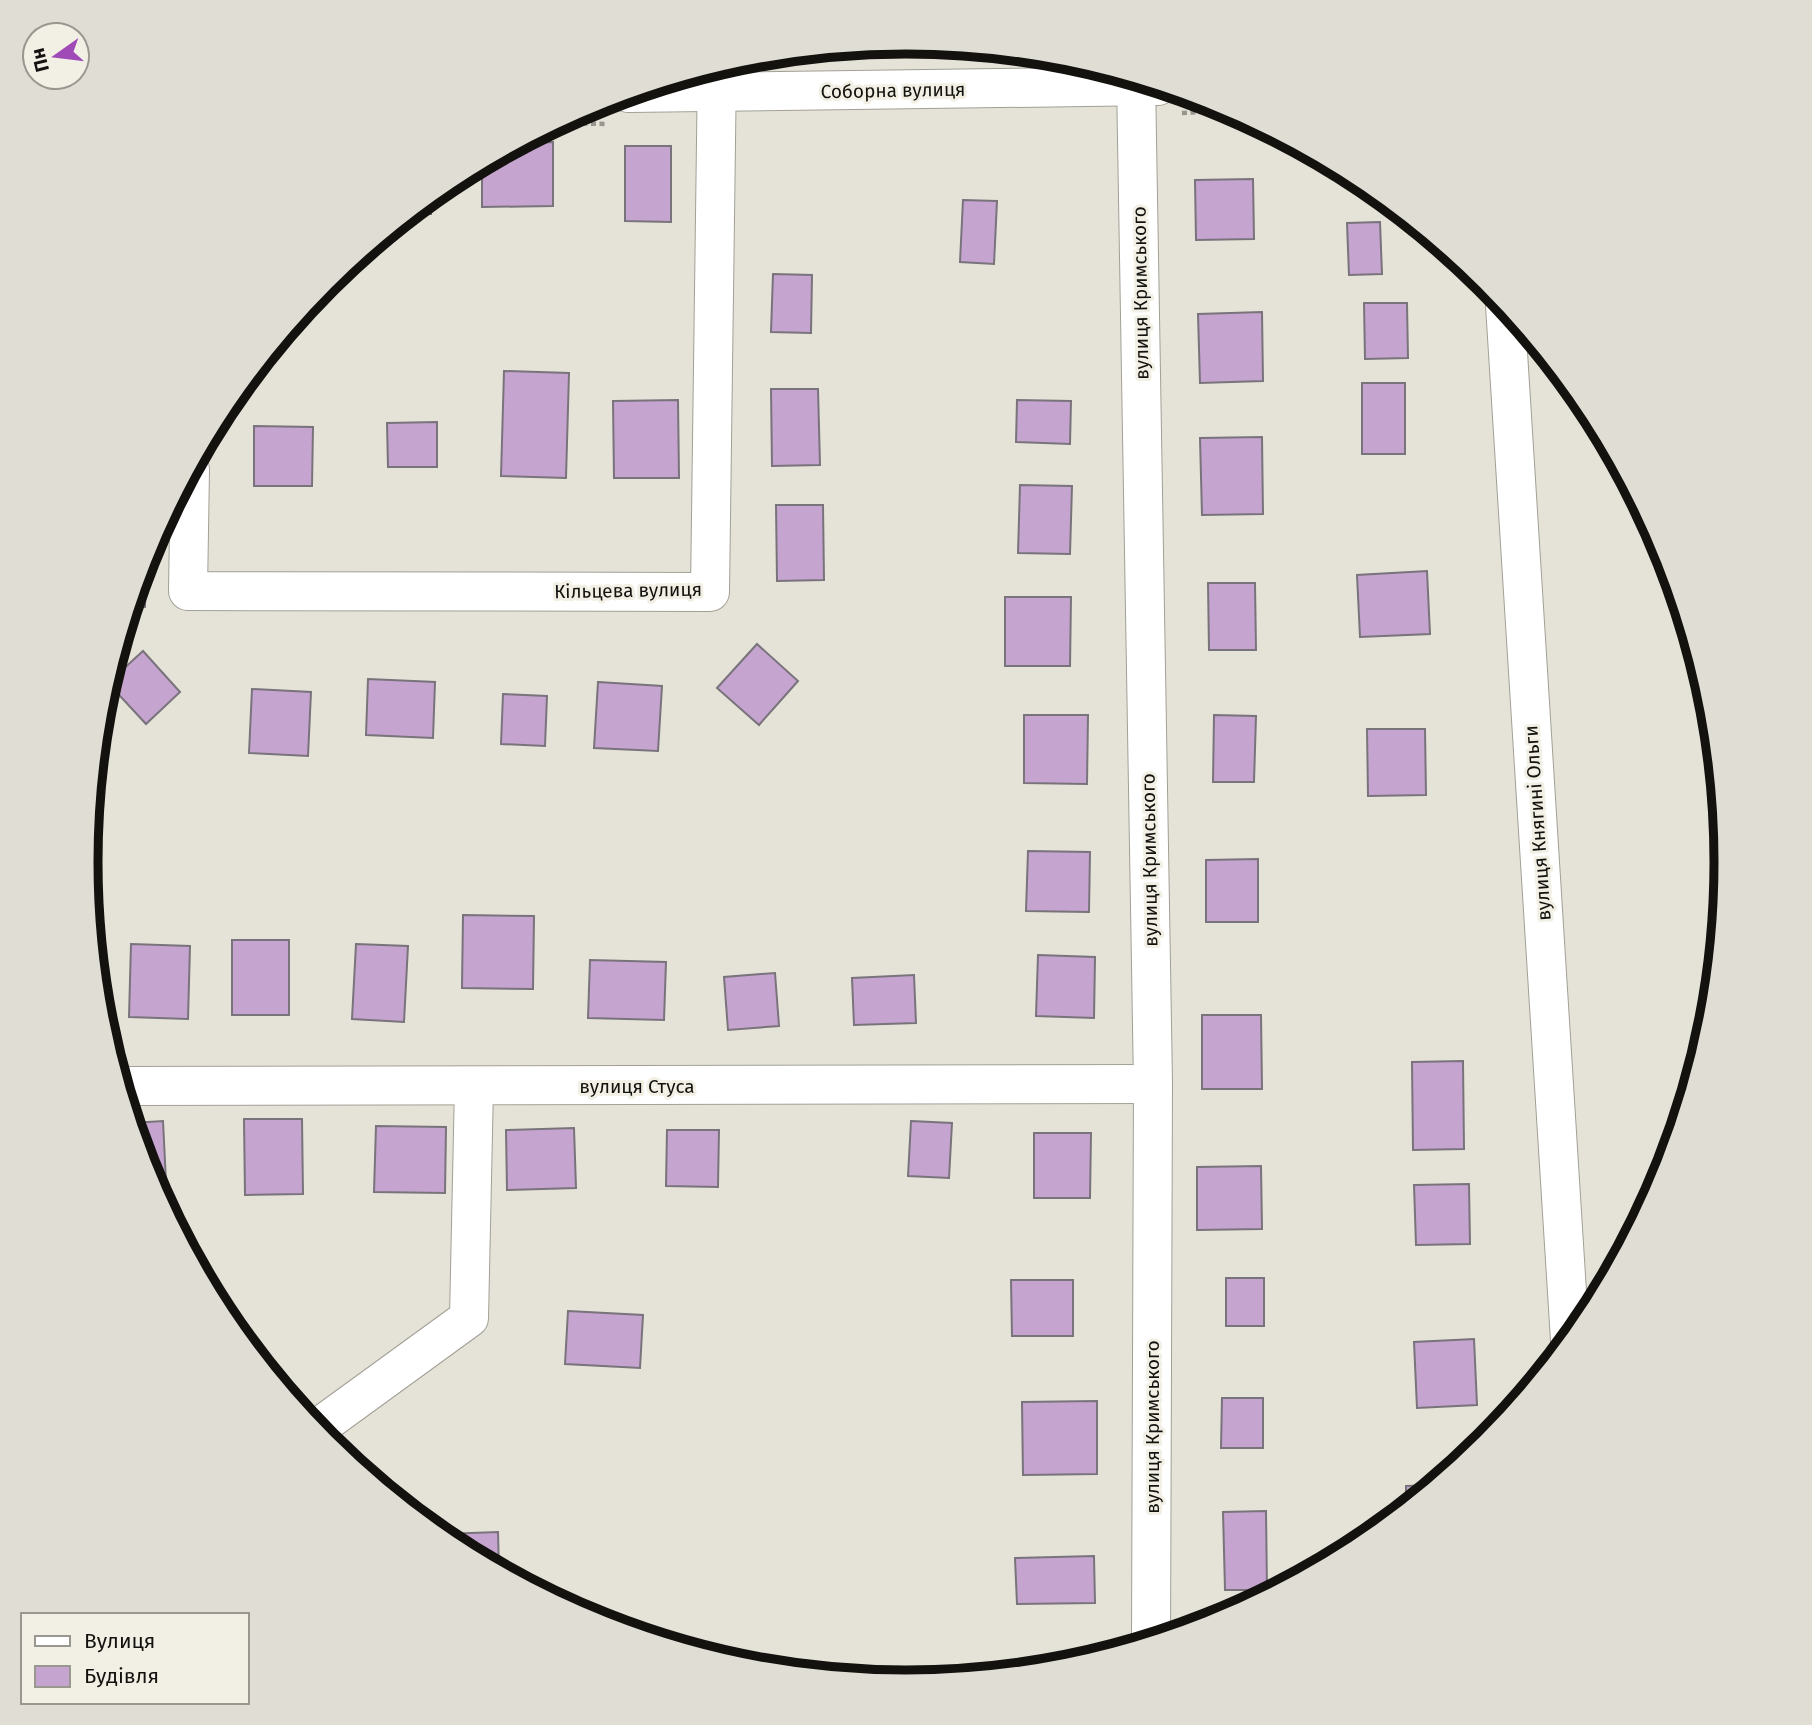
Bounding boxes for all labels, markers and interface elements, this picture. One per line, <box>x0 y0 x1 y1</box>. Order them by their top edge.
north arrow <box>21 21 91 91</box>
text: Пн <box>26 46 54 74</box>
street label: Соборна вулиця <box>820 78 966 103</box>
street label: вулиця Кримського <box>1127 206 1154 380</box>
street label: Кільцева вулиця <box>554 578 702 603</box>
street label: вулиця Княгині Ольги <box>1519 724 1556 922</box>
street label: вулиця Кримського <box>1136 773 1163 947</box>
street label: вулиця Стуса <box>579 1075 695 1098</box>
street label: вулиця Кримського <box>1141 1340 1164 1514</box>
legend <box>21 1613 248 1704</box>
text: Вулиця <box>84 1628 155 1654</box>
text: Будівля <box>84 1663 159 1689</box>

